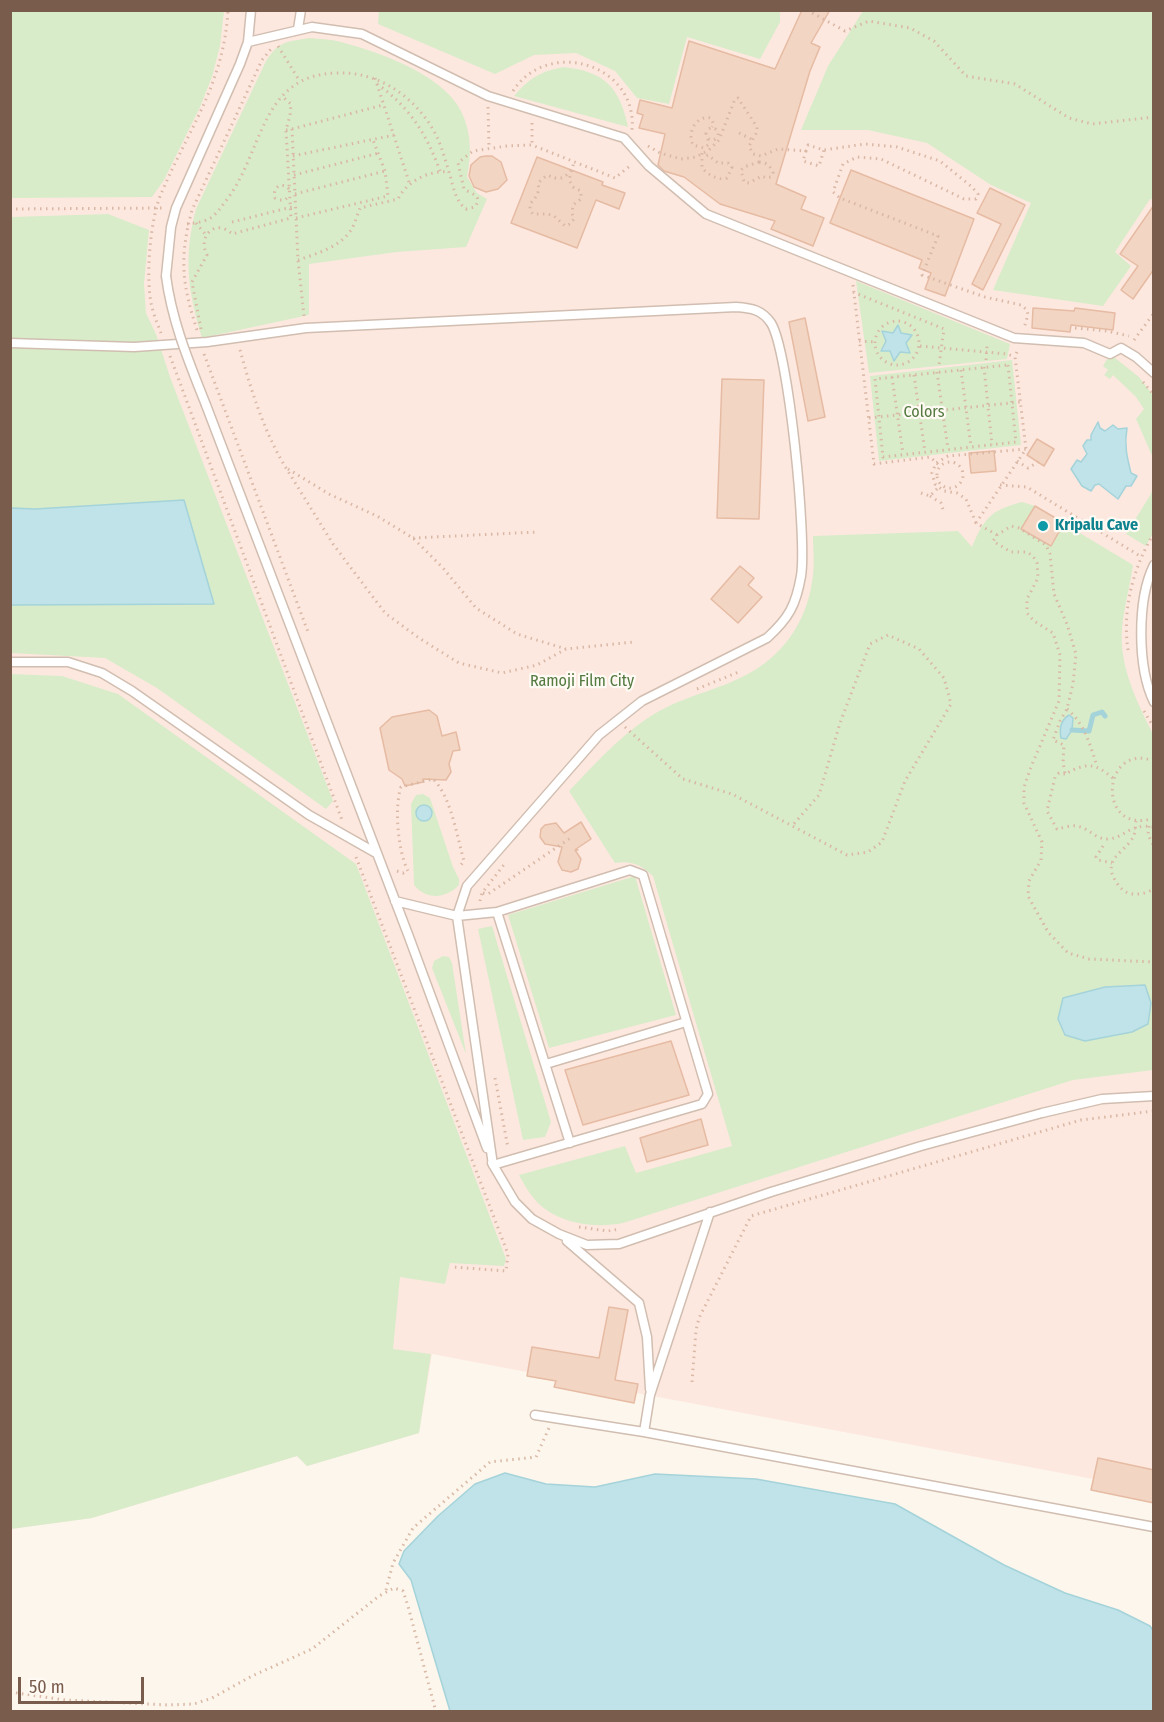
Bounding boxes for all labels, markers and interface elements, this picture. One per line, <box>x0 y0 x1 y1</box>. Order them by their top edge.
park label: Colors <box>904 403 944 423</box>
place label: Kripalu Cave <box>1055 516 1138 536</box>
marker: Kripalu Cave <box>1036 519 1050 533</box>
park label: Ramoji Film City <box>530 672 634 692</box>
scale bar <box>21 1665 147 1703</box>
text: 50 m <box>29 1676 65 1698</box>

